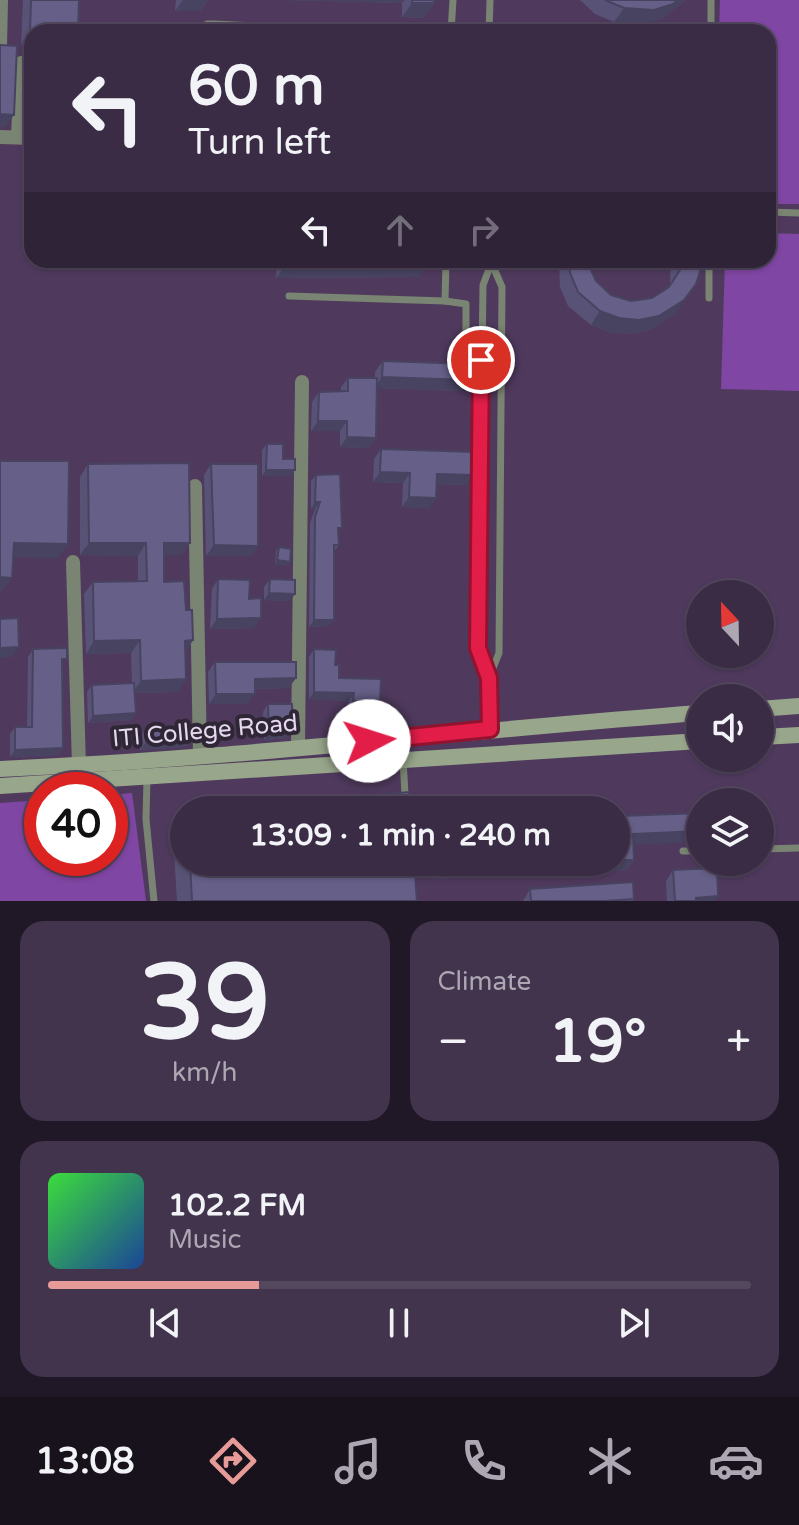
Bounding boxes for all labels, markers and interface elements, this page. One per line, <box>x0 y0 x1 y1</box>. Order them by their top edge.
text: 60 m <box>188 53 324 120</box>
icon: left <box>56 56 160 160</box>
text: Turn left <box>188 121 331 164</box>
icon: left <box>294 208 338 252</box>
icon: ahead <box>378 208 422 252</box>
icon: right <box>462 208 506 252</box>
pin <box>447 326 515 394</box>
icon: arrive <box>459 338 503 382</box>
north arrow <box>686 580 774 668</box>
map controls <box>686 580 774 876</box>
button: sound <box>686 684 774 772</box>
position arrow <box>327 699 411 783</box>
street label: ITI College Road <box>111 708 299 754</box>
speed limit sign: 40 <box>24 772 128 876</box>
button: layers <box>686 788 774 876</box>
text: 13:09 · 1 min · 240 m <box>249 817 551 854</box>
text: 39 <box>139 942 270 1067</box>
text: Climate <box>438 966 531 997</box>
text: 19° <box>549 1006 647 1078</box>
text: − <box>438 1016 469 1069</box>
text: + <box>726 1016 751 1069</box>
text: km/h <box>172 1057 237 1088</box>
text: 102.2 FM <box>168 1187 306 1224</box>
text: Music <box>168 1224 241 1255</box>
icon: previous <box>143 1301 187 1345</box>
icon: pause <box>377 1301 421 1345</box>
icon: next <box>612 1301 656 1345</box>
icon: directions <box>205 1433 261 1489</box>
icon: music <box>330 1433 386 1489</box>
icon: phone <box>456 1433 512 1489</box>
icon: climate <box>582 1433 638 1489</box>
icon: car <box>708 1433 764 1489</box>
text: 13:08 <box>35 1440 135 1483</box>

